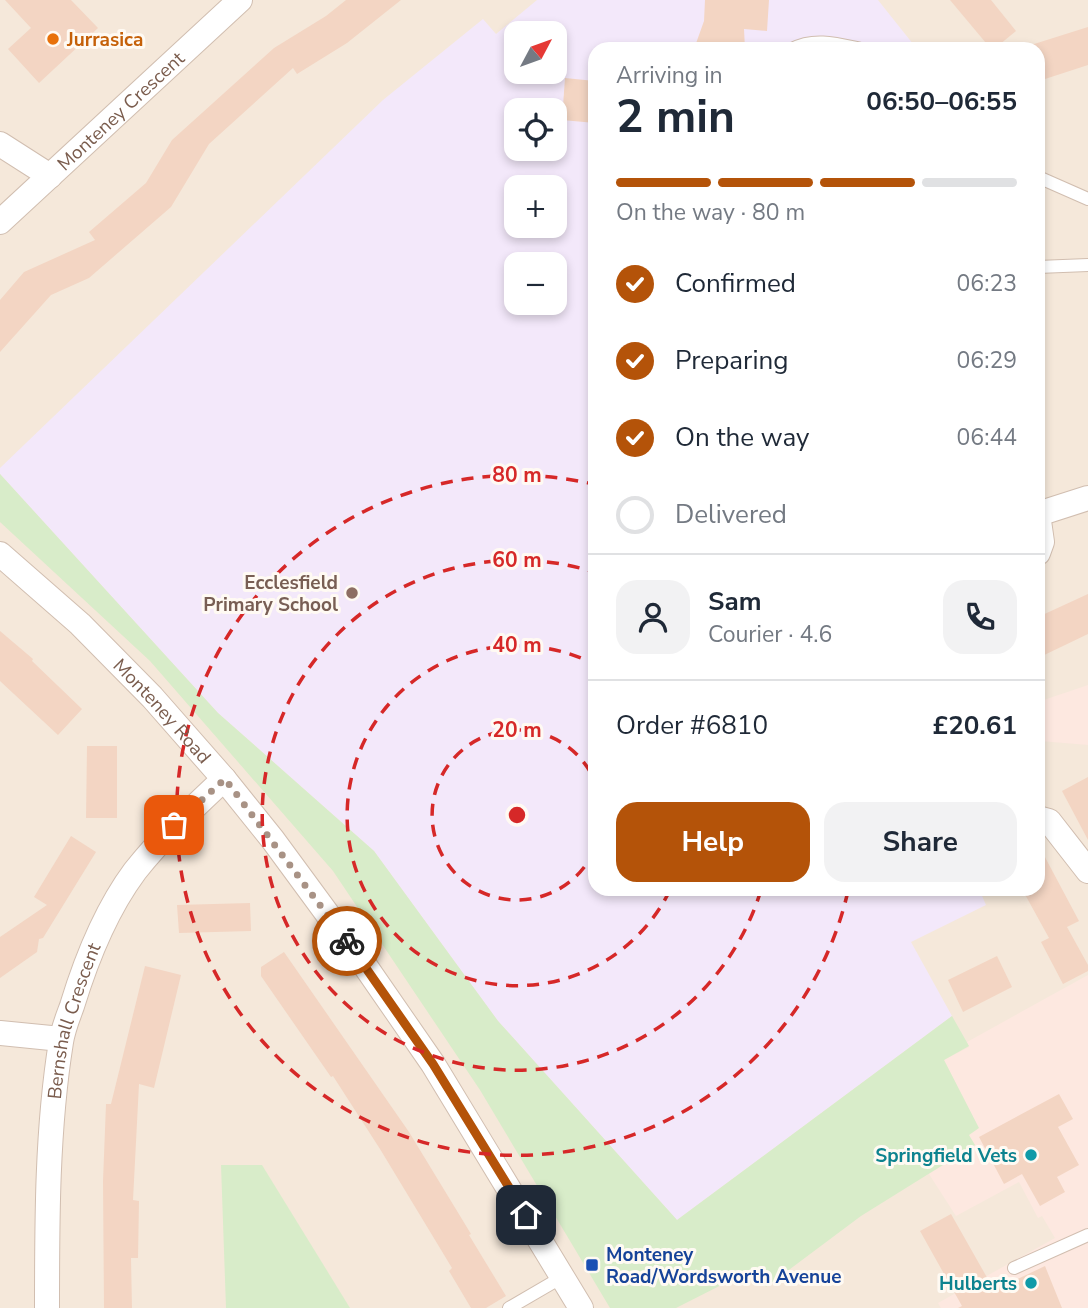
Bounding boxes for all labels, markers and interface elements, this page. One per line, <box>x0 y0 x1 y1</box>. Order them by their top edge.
north arrow <box>504 21 567 84</box>
map controls <box>504 21 567 315</box>
place label: Jurrasica <box>66 27 143 53</box>
marker: Jurrasica <box>45 31 61 47</box>
street label: Monteney Crescent <box>52 46 191 177</box>
text: Arriving in <box>616 60 723 91</box>
text: 06:50–06:55 <box>866 84 1017 119</box>
text: 2 min <box>616 85 735 148</box>
button: locate <box>504 98 567 161</box>
button: + <box>504 175 567 238</box>
text: On the way · 80 m <box>616 197 805 228</box>
button: − <box>504 252 567 315</box>
icon: check <box>616 265 654 303</box>
text: Confirmed <box>675 266 796 301</box>
text: 06:23 <box>957 268 1017 299</box>
icon: check <box>616 342 654 380</box>
text: Preparing <box>675 343 788 378</box>
text: 06:29 <box>957 345 1017 376</box>
icon: check <box>616 419 654 457</box>
text: On the way <box>675 420 809 455</box>
text: 06:44 <box>957 422 1017 453</box>
text: 80 m <box>492 461 542 489</box>
text: Delivered <box>675 497 787 532</box>
text: 60 m <box>492 546 542 574</box>
place label: Ecclesfield Primary School <box>203 570 338 618</box>
button: person <box>616 580 690 654</box>
button: phone <box>943 580 1017 654</box>
text: Sam <box>708 584 761 619</box>
marker: Ecclesfield Primary School <box>344 585 360 601</box>
text: Courier · 4.6 <box>708 619 832 650</box>
text: 40 m <box>492 631 542 659</box>
street label: Monteney Road <box>107 653 217 769</box>
text: Order #6810 <box>616 708 768 743</box>
text: £20.61 <box>933 708 1017 743</box>
text: 20 m <box>492 716 542 744</box>
pin <box>144 795 204 855</box>
button: Help <box>616 802 810 882</box>
button: Share <box>824 802 1017 882</box>
centre of rings <box>505 803 529 827</box>
icon: bag <box>155 806 193 844</box>
courier <box>312 906 382 976</box>
icon: bike <box>328 922 366 960</box>
street label: Bernshall Crescent <box>42 939 108 1100</box>
place label: Springfield Vets <box>875 1143 1017 1169</box>
marker: Springfield Vets <box>1023 1147 1039 1163</box>
pin <box>496 1185 556 1245</box>
icon: home <box>507 1196 545 1234</box>
place label: Monteney Road/Wordsworth Avenue <box>606 1242 842 1290</box>
marker: Monteney Road/Wordsworth Avenue <box>584 1257 600 1273</box>
place label: Hulberts <box>939 1271 1017 1297</box>
marker: Hulberts <box>1023 1275 1039 1291</box>

